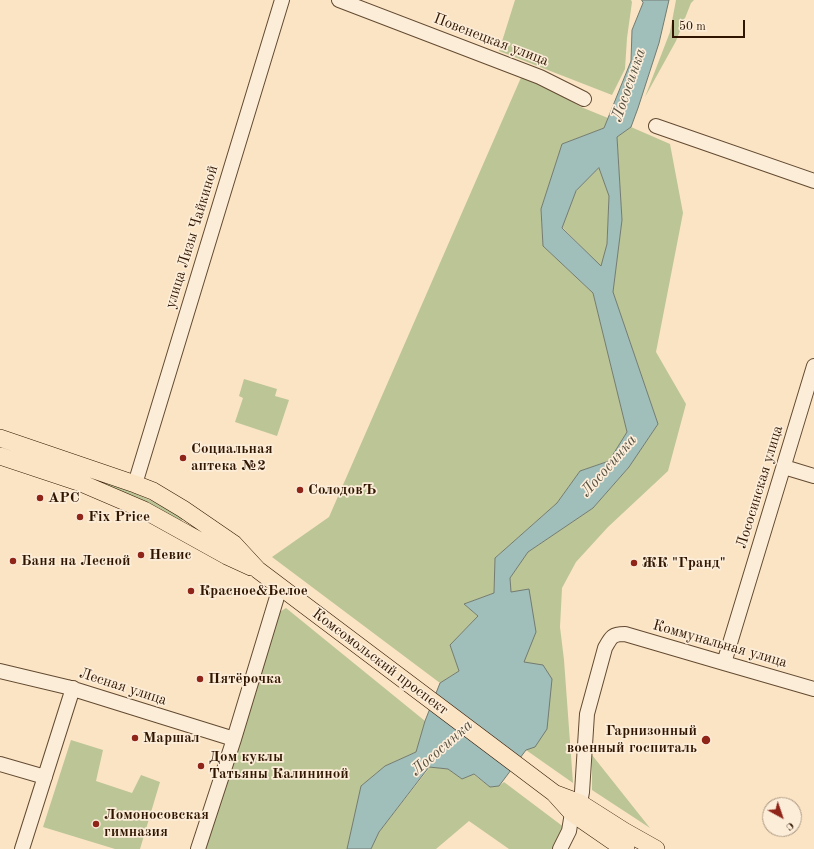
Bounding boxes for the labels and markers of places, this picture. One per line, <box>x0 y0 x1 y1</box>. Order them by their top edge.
place label: Социальная аптека №2 <box>191 440 273 475</box>
marker: Социальная аптека №2 <box>178 453 188 463</box>
place label: СолодовЪ <box>308 481 376 499</box>
marker: СолодовЪ <box>295 485 305 495</box>
place label: АРС <box>48 489 80 507</box>
marker: АРС <box>35 493 45 503</box>
place label: Fix Price <box>88 508 150 526</box>
marker: Fix Price <box>75 512 85 522</box>
place label: Невис <box>149 546 192 564</box>
marker: Невис <box>136 550 146 560</box>
place label: Баня на Лесной <box>21 552 131 570</box>
place label: ЖК "Гранд" <box>642 554 726 572</box>
marker: Баня на Лесной <box>8 556 18 566</box>
marker: ЖК "Гранд" <box>629 558 639 568</box>
place label: Красное&Белое <box>199 582 308 600</box>
marker: Красное&Белое <box>186 586 196 596</box>
place label: Пятёрочка <box>208 670 282 688</box>
marker: Пятёрочка <box>195 674 205 684</box>
place label: Гарнизонный военный госпиталь <box>567 722 697 757</box>
place label: Маршал <box>143 729 200 747</box>
marker: Маршал <box>130 733 140 743</box>
marker: Гарнизонный военный госпиталь <box>700 734 712 746</box>
place label: Дом куклы Татьяны Калининой <box>209 748 349 783</box>
marker: Дом куклы Татьяны Калининой <box>196 761 206 771</box>
place label: Ломоносовская гимназия <box>104 806 209 841</box>
marker: Ломоносовская гимназия <box>91 819 101 829</box>

